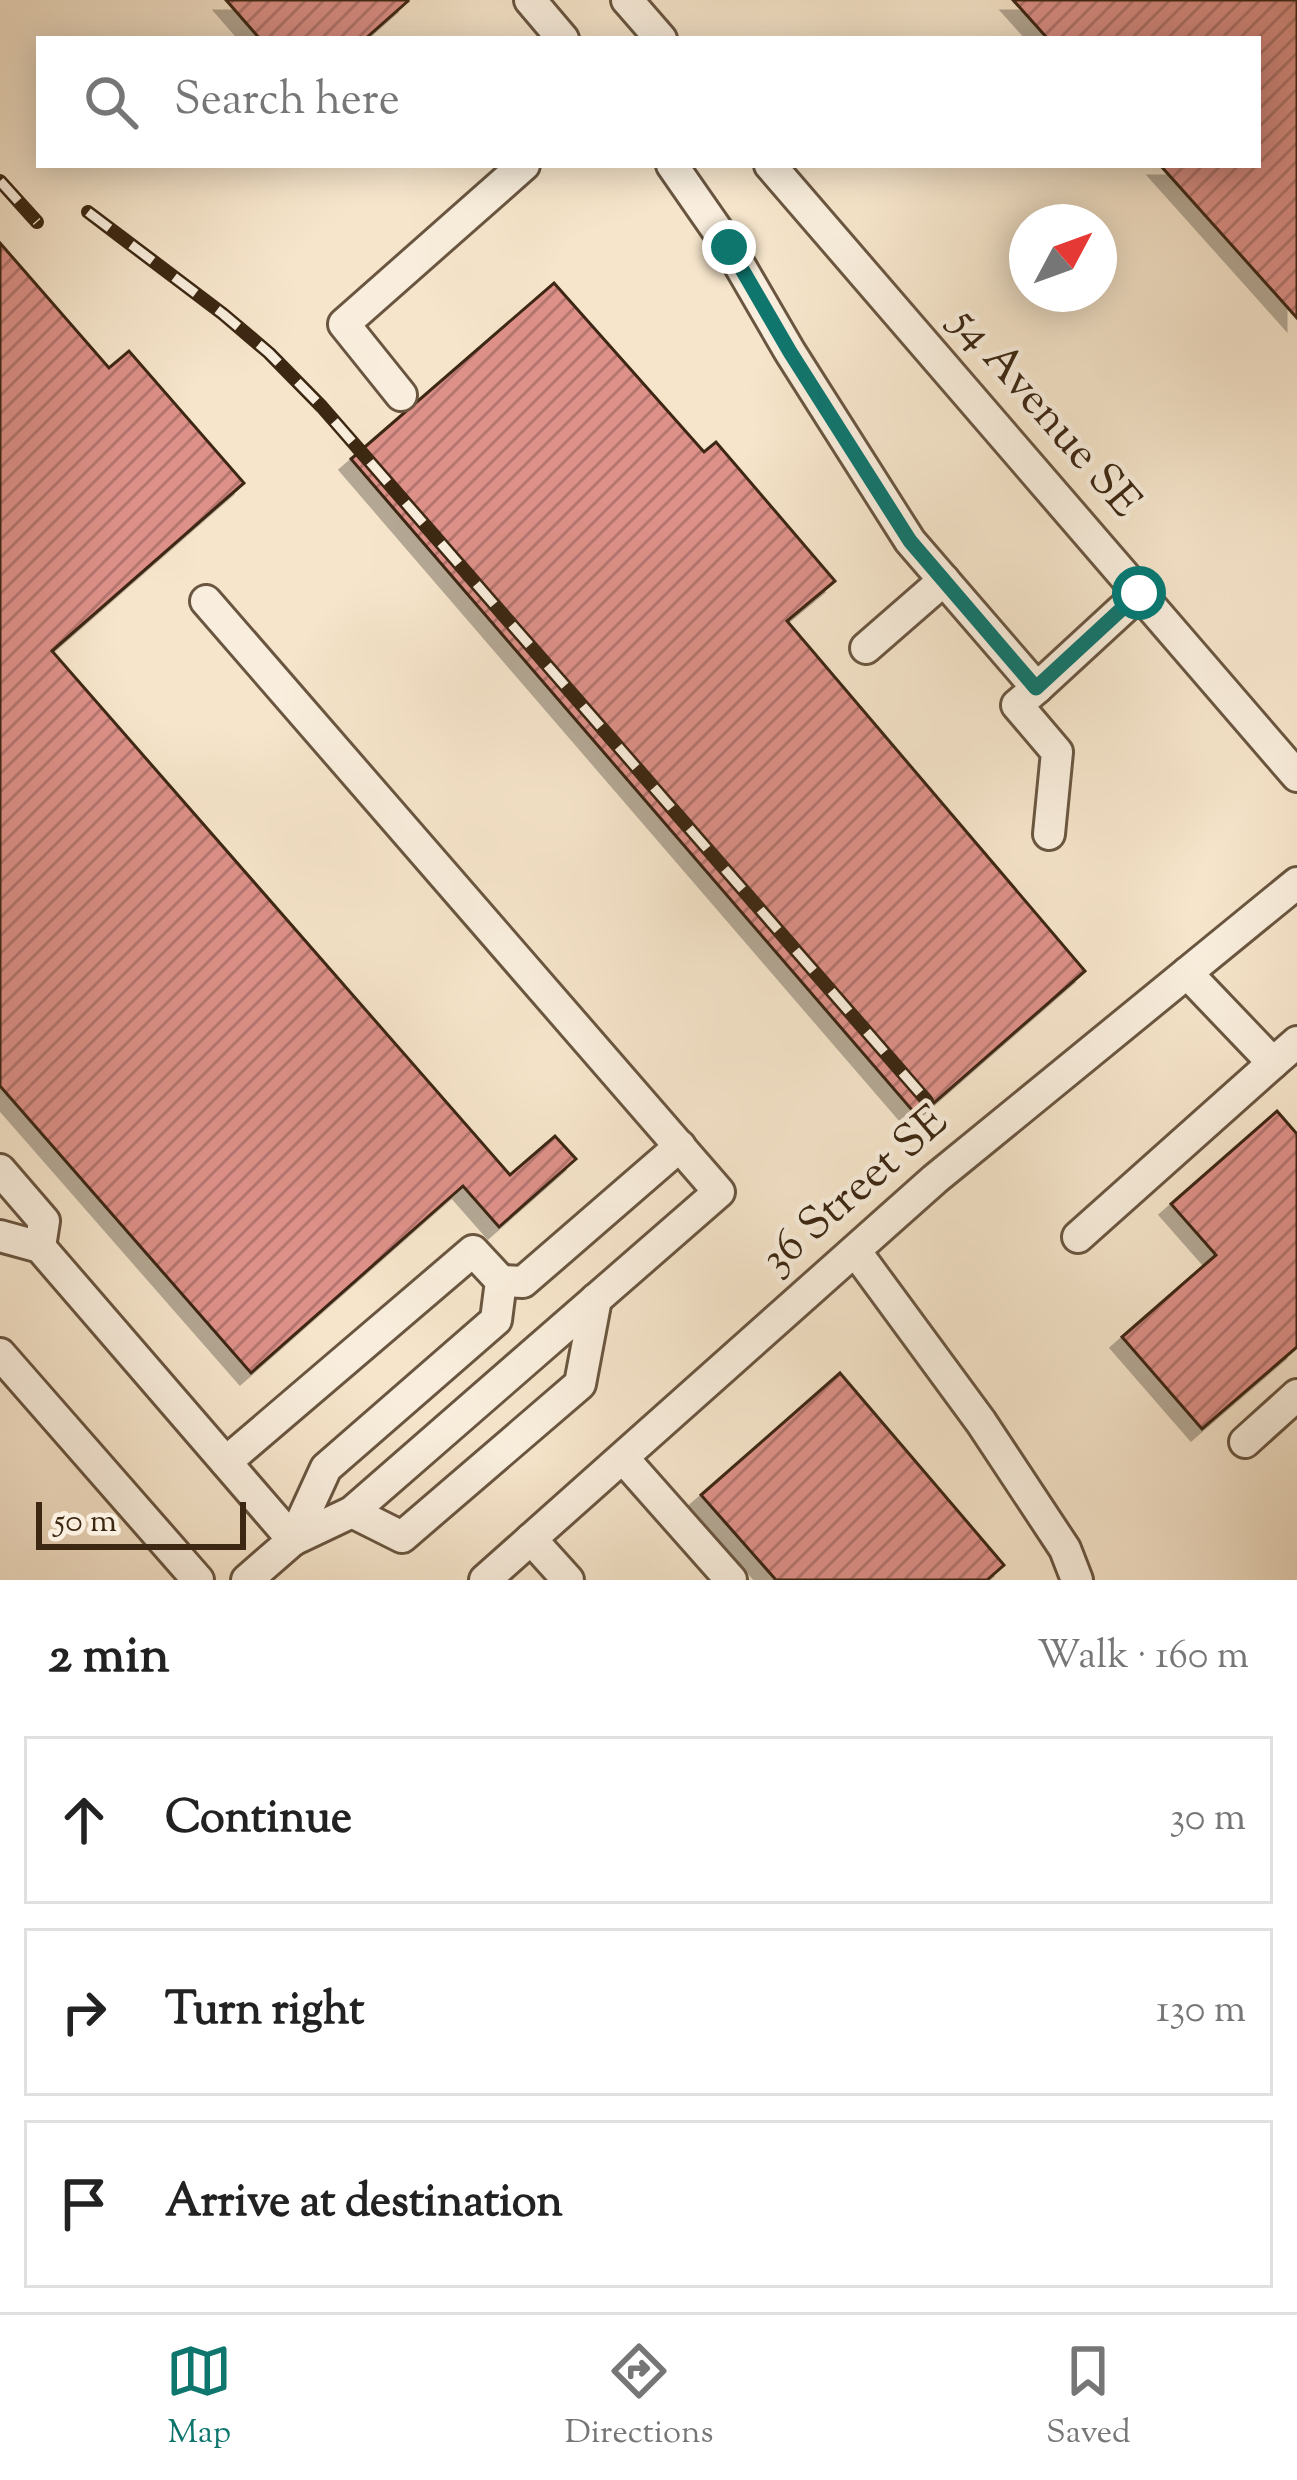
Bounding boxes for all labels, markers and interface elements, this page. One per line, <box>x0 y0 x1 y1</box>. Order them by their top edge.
search box <box>36 36 1261 168</box>
icon: search <box>78 69 144 135</box>
text: Search here <box>174 70 400 135</box>
north arrow <box>1009 204 1117 312</box>
route end <box>702 220 756 274</box>
street label: 54 Avenue SE <box>932 292 1154 534</box>
route start <box>1112 566 1166 620</box>
street label: 36 Street SE <box>748 1092 964 1292</box>
scale bar <box>36 1496 246 1549</box>
text: 50 m <box>54 1499 117 1547</box>
text: 2 min <box>48 1622 170 1695</box>
text: Walk · 160 m <box>1037 1630 1249 1686</box>
icon: ahead <box>51 1787 117 1853</box>
text: Continue <box>165 1788 352 1853</box>
text: 30 m <box>1169 1792 1246 1848</box>
icon: right <box>51 1979 117 2045</box>
text: Turn right <box>165 1980 364 2045</box>
text: 130 m <box>1156 1984 1246 2040</box>
icon: arrive <box>51 2171 117 2237</box>
text: Arrive at destination <box>165 2172 563 2237</box>
tab: Map <box>166 2338 232 2458</box>
tab: Directions <box>565 2338 714 2458</box>
tab: Saved <box>1046 2338 1131 2458</box>

